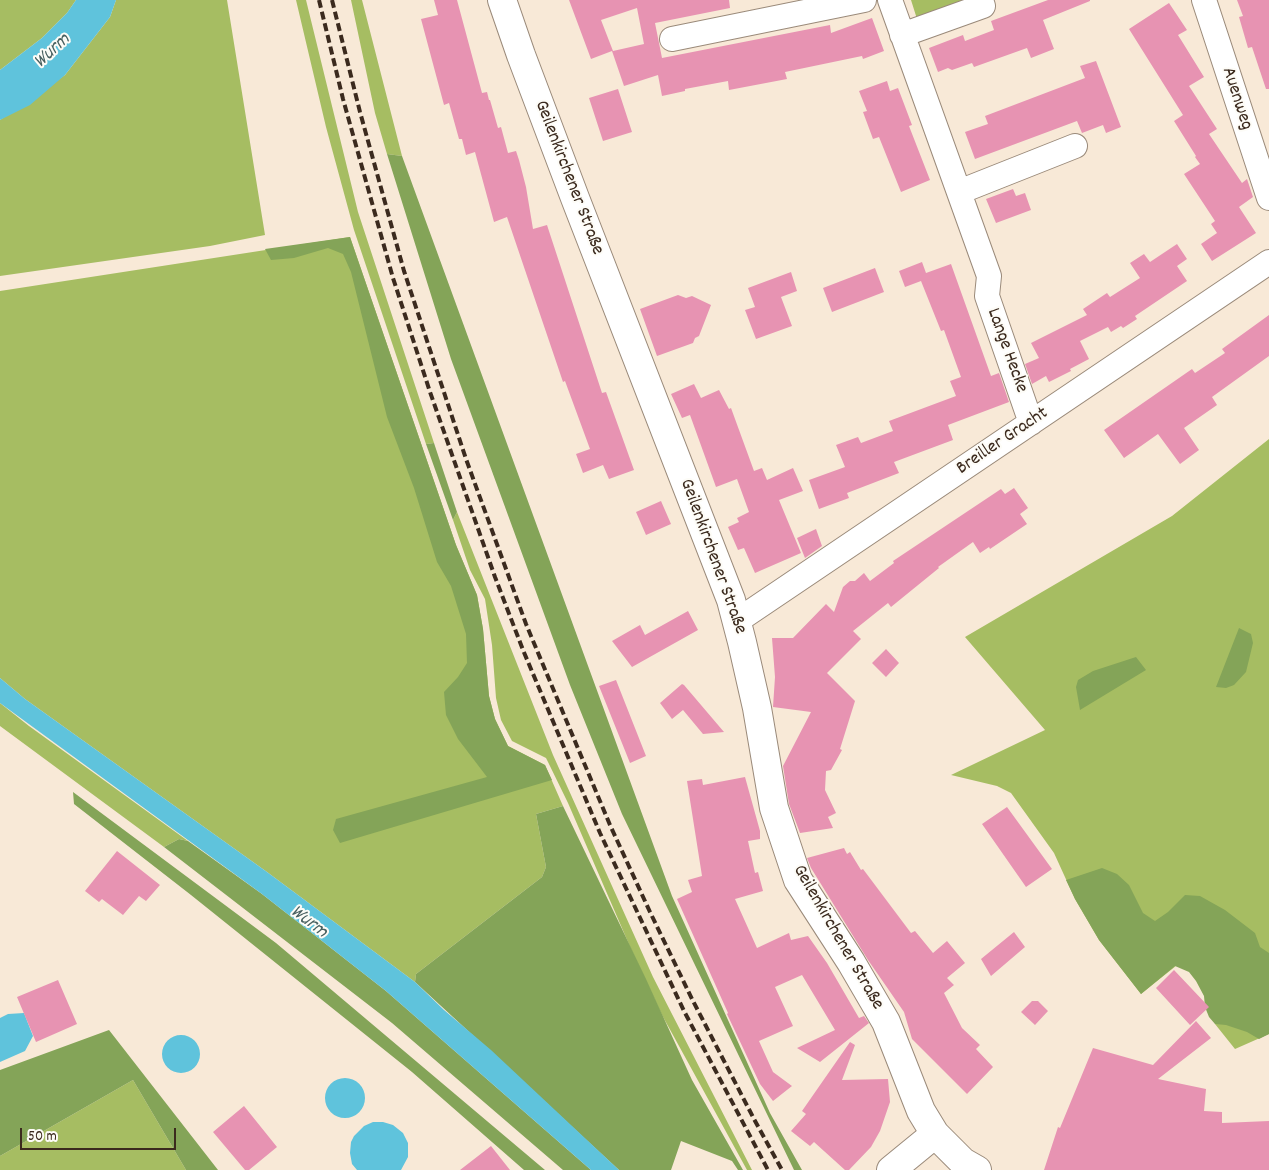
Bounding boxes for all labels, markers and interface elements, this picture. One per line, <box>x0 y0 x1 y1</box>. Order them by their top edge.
water label: Wurm <box>30 29 76 75</box>
street label: Auenweg <box>1215 65 1257 133</box>
street label: Geilenkirchener Straße <box>528 98 608 258</box>
street label: Lange Hecke <box>980 306 1032 396</box>
street label: Breiller Gracht <box>953 403 1053 481</box>
street label: Geilenkirchener Straße <box>673 476 751 638</box>
street label: Geilenkirchener Straße <box>786 862 888 1014</box>
water label: Wurm <box>284 901 332 945</box>
scale bar <box>22 1118 179 1150</box>
text: 50 m <box>28 1126 57 1148</box>

